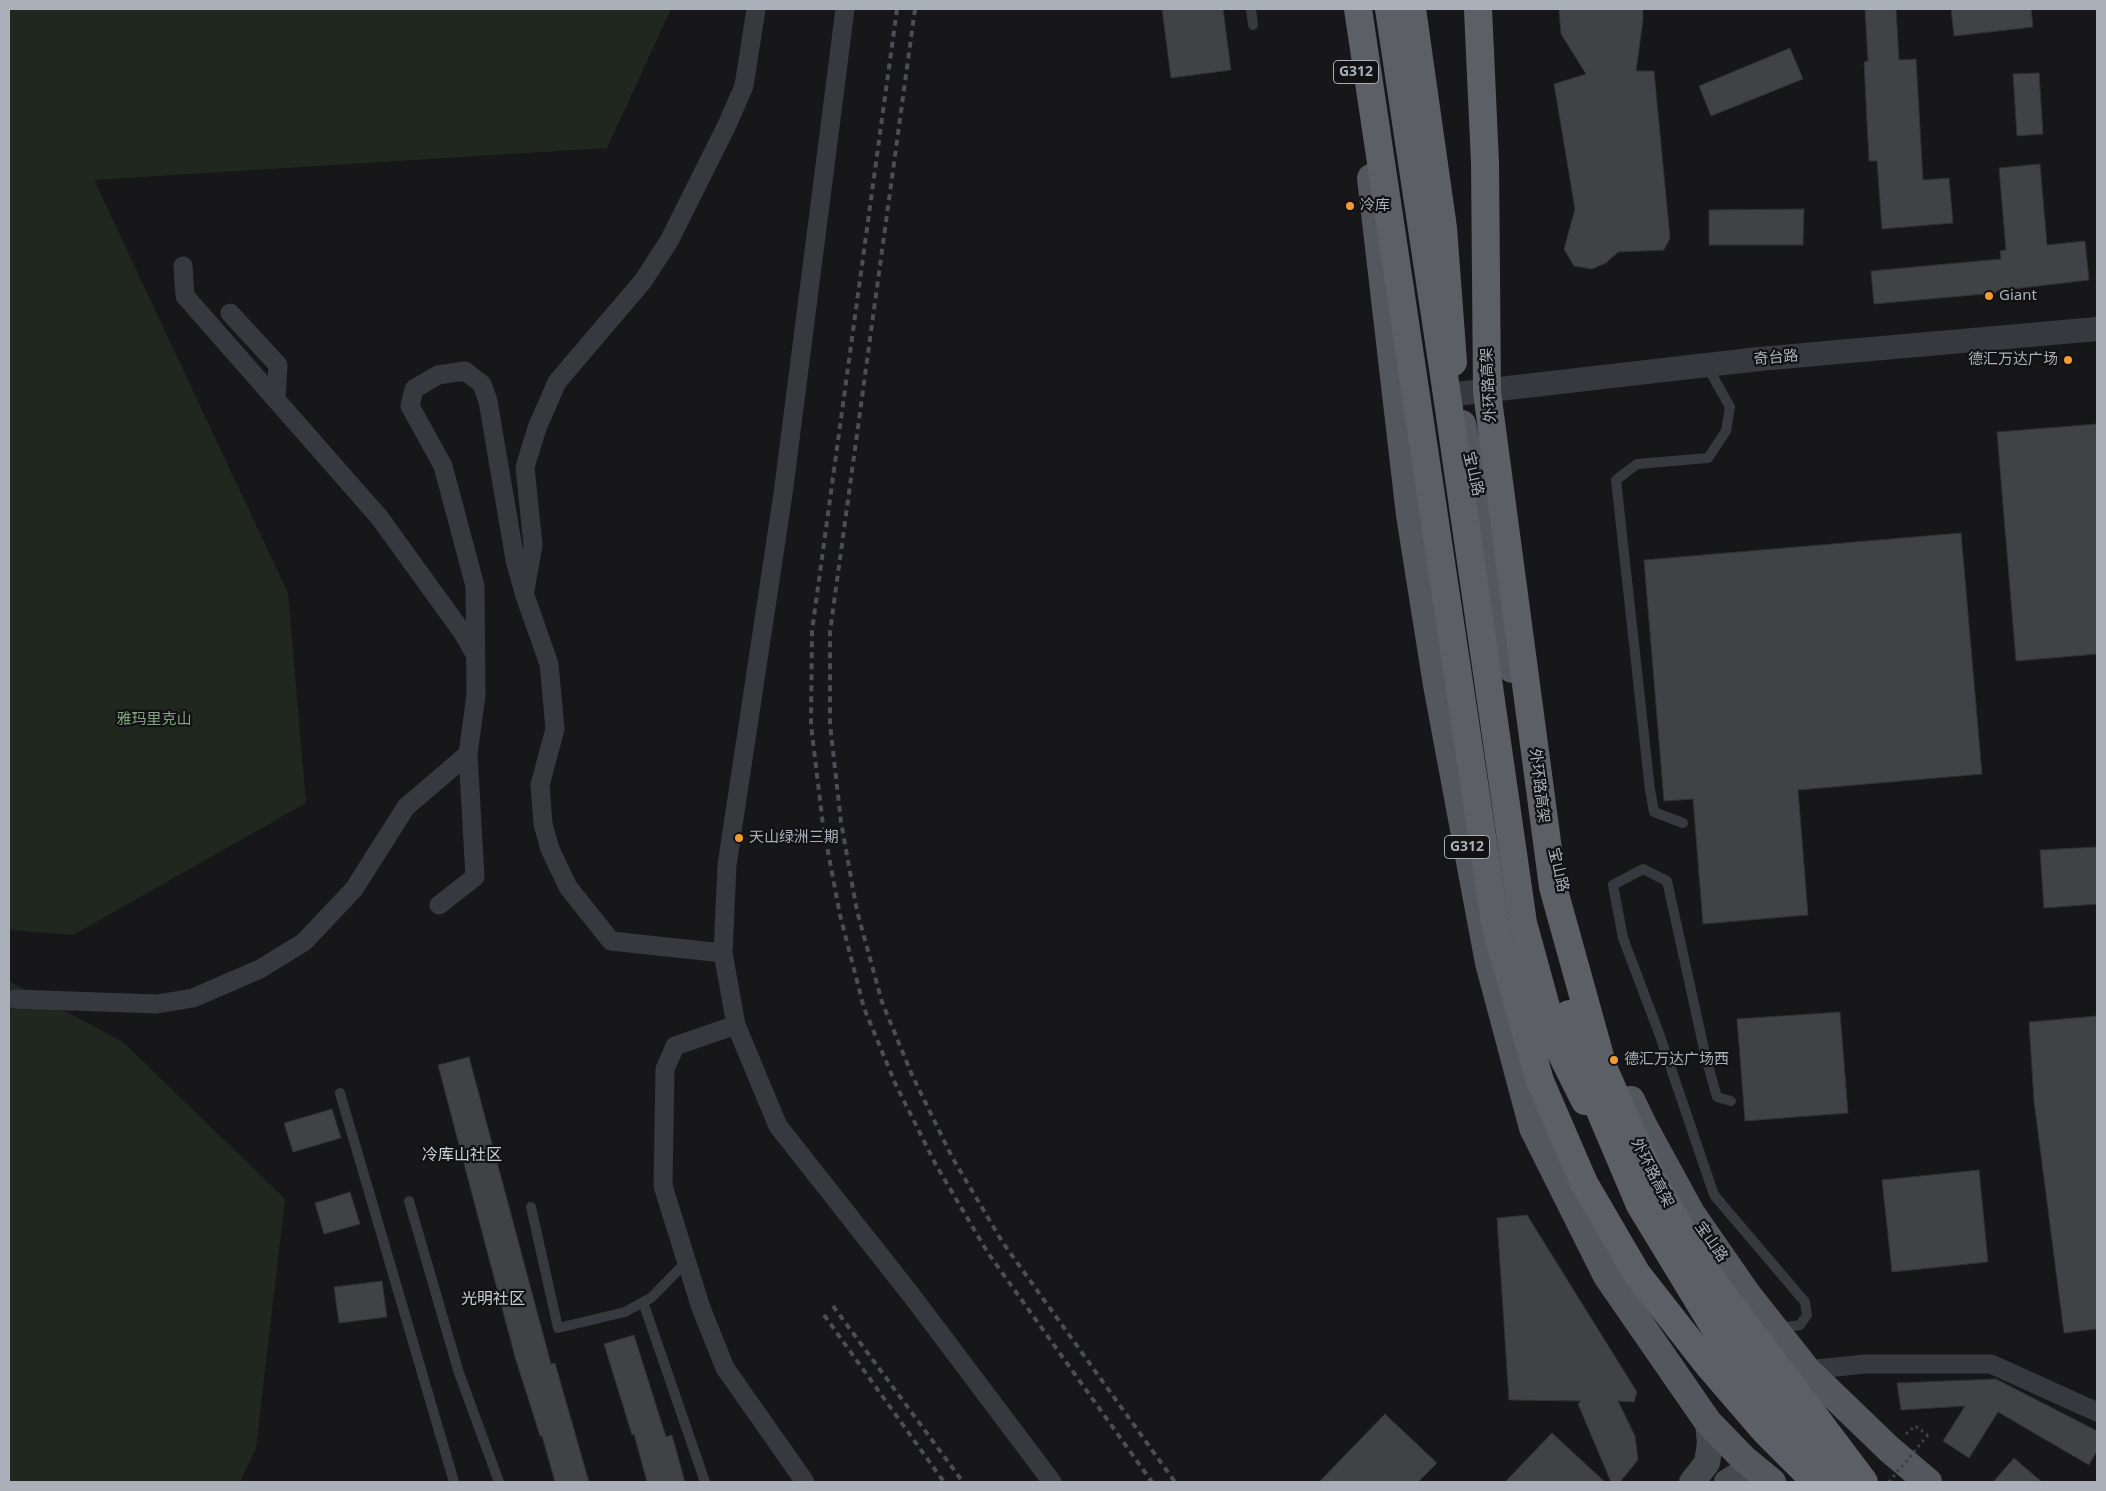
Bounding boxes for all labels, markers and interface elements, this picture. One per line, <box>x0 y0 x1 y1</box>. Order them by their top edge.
road number: G312 <box>1334 61 1378 84</box>
place label: 冷库 <box>1360 197 1390 215</box>
marker: 冷库 <box>1344 200 1356 212</box>
place label: Giant <box>1999 287 2037 305</box>
marker: Giant <box>1983 290 1995 302</box>
street label: 外环路高架 <box>1478 347 1500 423</box>
street label: 奇台路 <box>1753 347 1799 369</box>
place label: 德汇万达广场 <box>1968 351 2058 369</box>
marker: 德汇万达广场 <box>2062 354 2074 366</box>
street label: 宝山路 <box>1459 450 1487 498</box>
park label: 雅玛里克山 <box>117 711 191 729</box>
street label: 外环路高架 <box>1525 748 1553 824</box>
place label: 天山绿洲三期 <box>749 829 839 847</box>
marker: 天山绿洲三期 <box>733 832 745 844</box>
road number: G312 <box>1444 836 1490 859</box>
street label: 宝山路 <box>1544 846 1572 894</box>
place label: 德汇万达广场西 <box>1624 1051 1729 1069</box>
marker: 德汇万达广场西 <box>1608 1054 1620 1066</box>
street label: 外环路高架 <box>1627 1136 1677 1210</box>
district label: 冷库山社区 <box>422 1145 502 1165</box>
street label: 宝山路 <box>1691 1218 1731 1266</box>
district label: 光明社区 <box>461 1289 525 1309</box>

